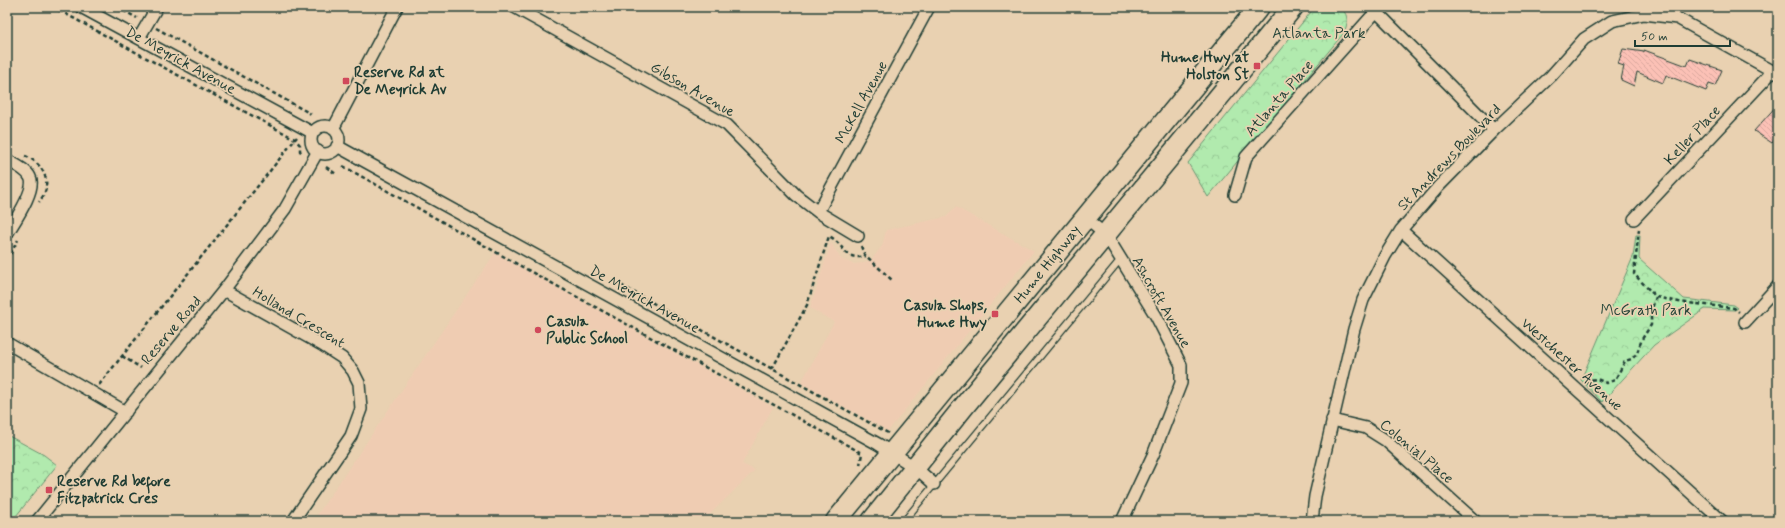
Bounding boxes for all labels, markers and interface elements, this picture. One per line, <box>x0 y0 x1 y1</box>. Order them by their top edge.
street label: De Meyrick Avenue <box>122 22 239 100</box>
scale bar <box>1635 22 1730 48</box>
park label: Atlanta Park <box>1272 24 1366 44</box>
text: 50 m <box>1641 29 1668 45</box>
place label: Hume Hwy at Holston St <box>1161 48 1249 85</box>
street label: Atlanta Place <box>1241 56 1319 141</box>
street label: McKell Avenue <box>831 57 893 147</box>
street label: Gibson Avenue <box>647 58 738 122</box>
marker: Hume Hwy at Holston St <box>1252 61 1262 71</box>
place label: Reserve Rd at De Meyrick Av <box>354 63 447 100</box>
marker: Reserve Rd at De Meyrick Av <box>341 76 351 86</box>
street label: St Andrews Boulevard <box>1394 100 1506 215</box>
street label: Keller Place <box>1660 101 1726 170</box>
street label: Hume Highway <box>1010 221 1086 308</box>
street label: Ashcroft Avenue <box>1127 253 1195 352</box>
street label: De Meyrick Avenue <box>586 261 703 339</box>
street label: Holland Crescent <box>248 282 349 354</box>
street label: Reserve Road <box>137 292 207 369</box>
place label: Casula Shops, Hume Hwy <box>903 296 988 333</box>
park label: McGrath Park <box>1601 301 1691 321</box>
marker: Casula Shops, Hume Hwy <box>990 309 1000 319</box>
place label: Casula Public School <box>546 312 628 349</box>
street label: Westchester Avenue <box>1516 314 1627 416</box>
marker: Casula Public School <box>533 325 543 335</box>
street label: Colonial Place <box>1375 415 1458 489</box>
place label: Reserve Rd before Fitzpatrick Cres <box>57 472 171 509</box>
marker: Reserve Rd before Fitzpatrick Cres <box>44 485 54 495</box>

